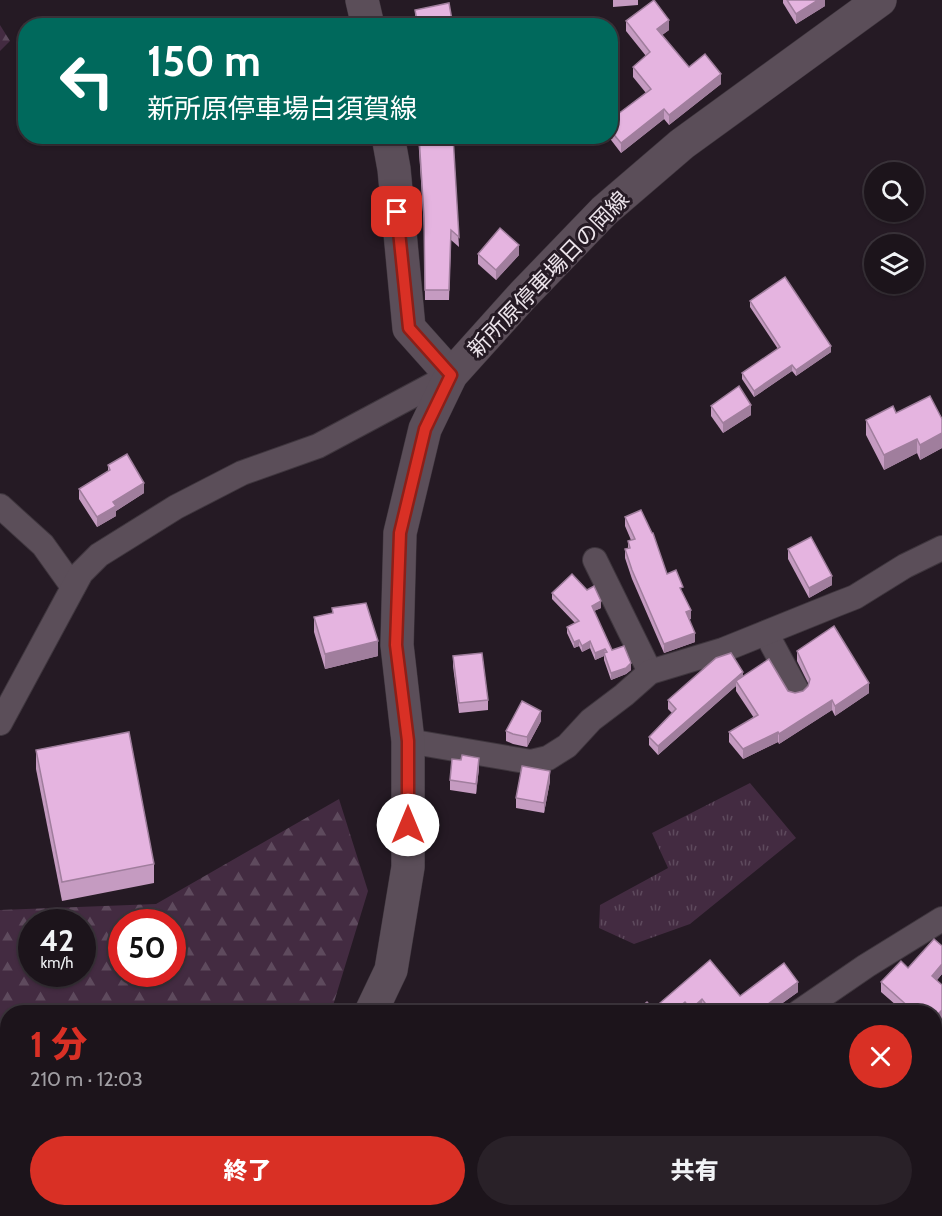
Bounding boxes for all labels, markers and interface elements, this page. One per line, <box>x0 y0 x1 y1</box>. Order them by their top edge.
text: 150 m <box>147 35 261 87</box>
icon: left <box>48 42 126 120</box>
text: 新所原停車場白須賀線 <box>147 92 417 125</box>
map controls <box>864 162 924 294</box>
button: search <box>864 162 924 222</box>
pin <box>371 186 422 237</box>
street label: 新所原停車場日の岡線 <box>462 186 634 363</box>
icon: arrive <box>380 195 413 228</box>
button: layers <box>864 234 924 294</box>
position arrow <box>376 793 440 857</box>
speed limit sign: 50 <box>108 909 186 987</box>
text: 42 <box>40 922 74 959</box>
text: km/h <box>41 954 73 972</box>
text: 1 分 <box>30 1022 87 1066</box>
button: close <box>849 1025 912 1088</box>
text: 210 m · 12:03 <box>30 1067 143 1091</box>
button: 終了 <box>30 1136 465 1205</box>
button: 共有 <box>477 1136 912 1205</box>

